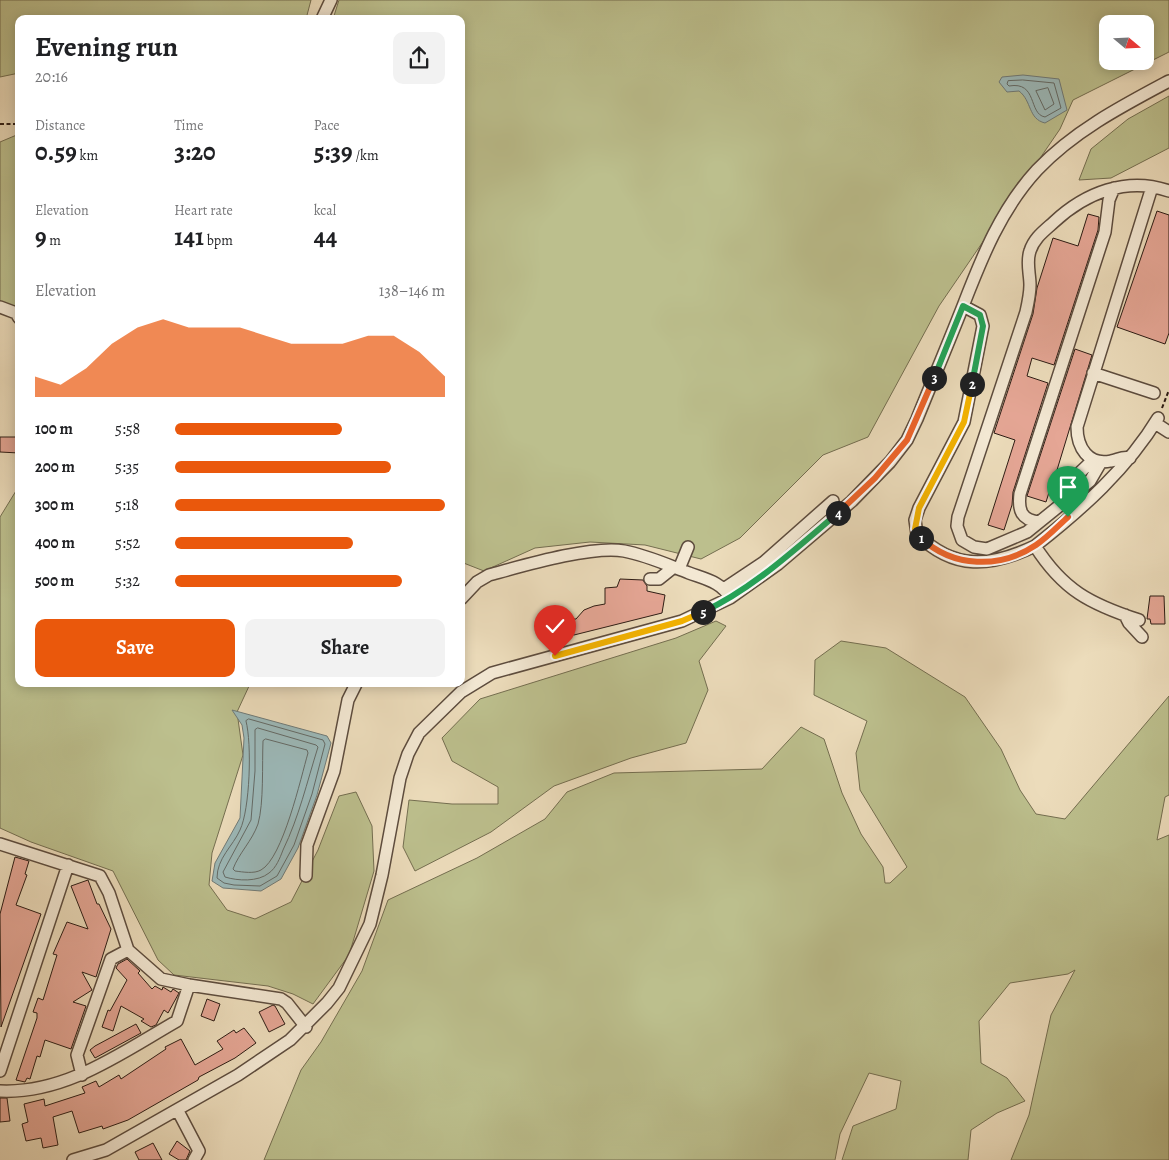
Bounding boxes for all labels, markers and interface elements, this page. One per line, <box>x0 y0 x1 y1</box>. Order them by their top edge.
north arrow <box>1099 15 1154 70</box>
map controls <box>1099 15 1154 70</box>
text: Evening run <box>35 28 178 66</box>
button: share <box>393 32 445 84</box>
text: 20:16 <box>35 66 68 88</box>
text: Distance <box>35 116 85 135</box>
text: Time <box>174 116 203 135</box>
text: Pace <box>314 116 340 135</box>
text: 0.59 <box>35 135 77 169</box>
text: 3:20 <box>174 135 216 169</box>
text: 5:39 <box>314 135 353 169</box>
text: km <box>77 146 98 165</box>
text: /km <box>353 146 379 165</box>
text: Elevation <box>35 201 89 220</box>
text: Heart rate <box>174 201 233 220</box>
text: kcal <box>314 201 336 220</box>
text: 9 <box>35 220 47 254</box>
text: 141 <box>174 220 204 254</box>
text: 44 <box>314 220 337 254</box>
text: m <box>47 231 61 250</box>
text: bpm <box>204 231 233 250</box>
text: Elevation <box>35 280 96 302</box>
text: 138–146 m <box>379 280 445 302</box>
pin: 3 <box>922 366 946 390</box>
text: 3 <box>931 369 938 388</box>
pin: 2 <box>960 372 984 396</box>
text: 2 <box>969 375 976 394</box>
text: 100 m <box>35 418 73 440</box>
text: 5:58 <box>115 418 140 440</box>
text: 200 m <box>35 456 75 478</box>
text: 5:35 <box>115 456 139 478</box>
pin <box>1047 466 1089 517</box>
icon: arrive <box>1054 473 1082 501</box>
text: 300 m <box>35 494 74 516</box>
text: 5:18 <box>115 494 139 516</box>
pin: 4 <box>826 500 850 526</box>
text: 4 <box>835 504 842 523</box>
pin: 1 <box>908 526 934 550</box>
text: 1 <box>919 529 924 548</box>
text: 400 m <box>35 532 75 554</box>
text: 5:52 <box>115 532 140 554</box>
text: 500 m <box>35 570 74 592</box>
text: 5:32 <box>115 570 140 592</box>
pin: 5 <box>690 600 716 624</box>
text: 5 <box>701 603 706 622</box>
pin <box>534 605 576 656</box>
icon: check <box>541 612 569 640</box>
button: Save <box>35 619 235 677</box>
button: Share <box>245 619 445 677</box>

